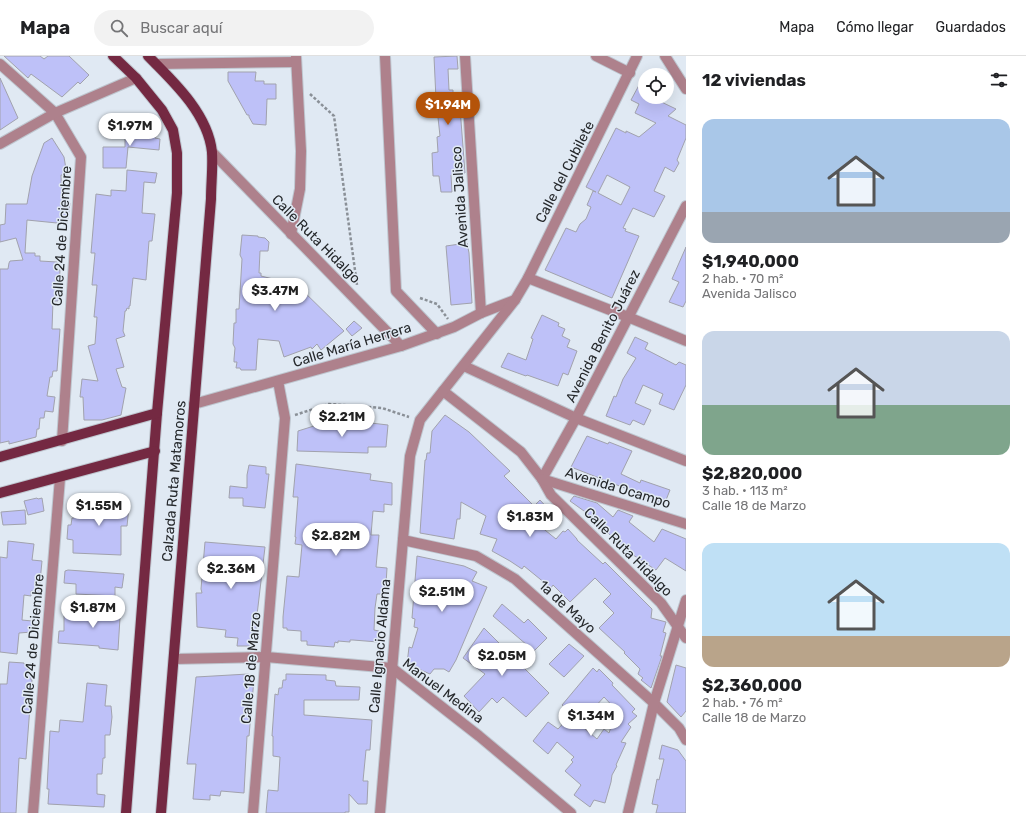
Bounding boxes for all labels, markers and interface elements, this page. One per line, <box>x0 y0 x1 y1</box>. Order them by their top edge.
search box <box>94 10 374 46</box>
text: Mapa <box>20 16 70 39</box>
icon: search <box>108 17 130 39</box>
text: Buscar aquí <box>140 19 222 37</box>
text: Mapa <box>779 19 814 36</box>
text: Cómo llegar <box>836 19 914 36</box>
text: Guardados <box>936 19 1006 36</box>
map controls <box>638 68 674 104</box>
button: locate <box>638 68 674 104</box>
icon: filters <box>988 69 1010 91</box>
text: 12 viviendas <box>702 70 806 90</box>
pin: $1.94M <box>415 92 481 126</box>
text: $1.94M <box>425 97 471 112</box>
pin: $1.97M <box>97 113 163 147</box>
text: $1.97M <box>108 118 152 133</box>
street label: Calle del Cubilete <box>532 118 598 226</box>
icon: home <box>820 145 892 217</box>
street label: Avenida Jalisco <box>448 146 472 248</box>
street label: Calle 24 de Diciembre <box>49 165 75 307</box>
street label: Calle Ruta Hidalgo <box>268 191 364 287</box>
text: $1,940,000 <box>702 251 799 271</box>
street label: Avenida Benito Juárez <box>562 267 644 405</box>
text: 2 hab. · 70 m² <box>702 271 784 286</box>
pin: $3.47M <box>242 278 308 312</box>
text: $3.47M <box>251 283 299 298</box>
text: Avenida Jalisco <box>702 286 797 301</box>
street label: Calle María Herrera <box>291 319 413 371</box>
icon: home <box>820 357 892 429</box>
street label: Calzada Ruta Matamoros <box>158 400 190 562</box>
pin: $2.21M <box>309 404 375 438</box>
text: $2.21M <box>319 409 365 424</box>
text: $2,820,000 <box>702 463 802 483</box>
street label: Avenida Ocampo <box>563 464 673 512</box>
text: 3 hab. · 113 m² <box>702 483 788 498</box>
pin: $1.55M <box>66 493 132 527</box>
text: $1.55M <box>76 498 122 513</box>
text: Calle 18 de Marzo <box>702 498 806 513</box>
pin: $1.83M <box>497 504 563 538</box>
street label: Calle Ruta Hidalgo <box>580 504 676 600</box>
text: $1.83M <box>507 509 553 524</box>
pin: $2.82M <box>303 523 369 557</box>
text: $2.82M <box>312 528 360 543</box>
pin: $2.36M <box>198 556 264 590</box>
text: $2.36M <box>207 561 255 576</box>
icon: home <box>820 569 892 641</box>
street label: Calle 24 de Diciembre <box>18 573 48 715</box>
street label: 1a de Mayo <box>535 577 599 637</box>
street label: Calle Ignacio Aldama <box>366 578 394 714</box>
pin: $2.51M <box>409 579 475 613</box>
text: $2.51M <box>419 584 465 599</box>
pin: $1.87M <box>60 595 126 629</box>
text: $1.87M <box>70 600 116 615</box>
street label: Calle 18 de Marzo <box>238 611 264 725</box>
pin: $2.05M <box>469 643 535 677</box>
text: $2.05M <box>478 648 526 663</box>
street label: Manuel Medina <box>399 655 487 727</box>
text: $2,360,000 <box>702 675 802 695</box>
text: 2 hab. · 76 m² <box>702 695 783 710</box>
pin: $1.34M <box>558 703 624 737</box>
text: $1.34M <box>567 708 615 723</box>
text: Calle 18 de Marzo <box>702 710 806 725</box>

